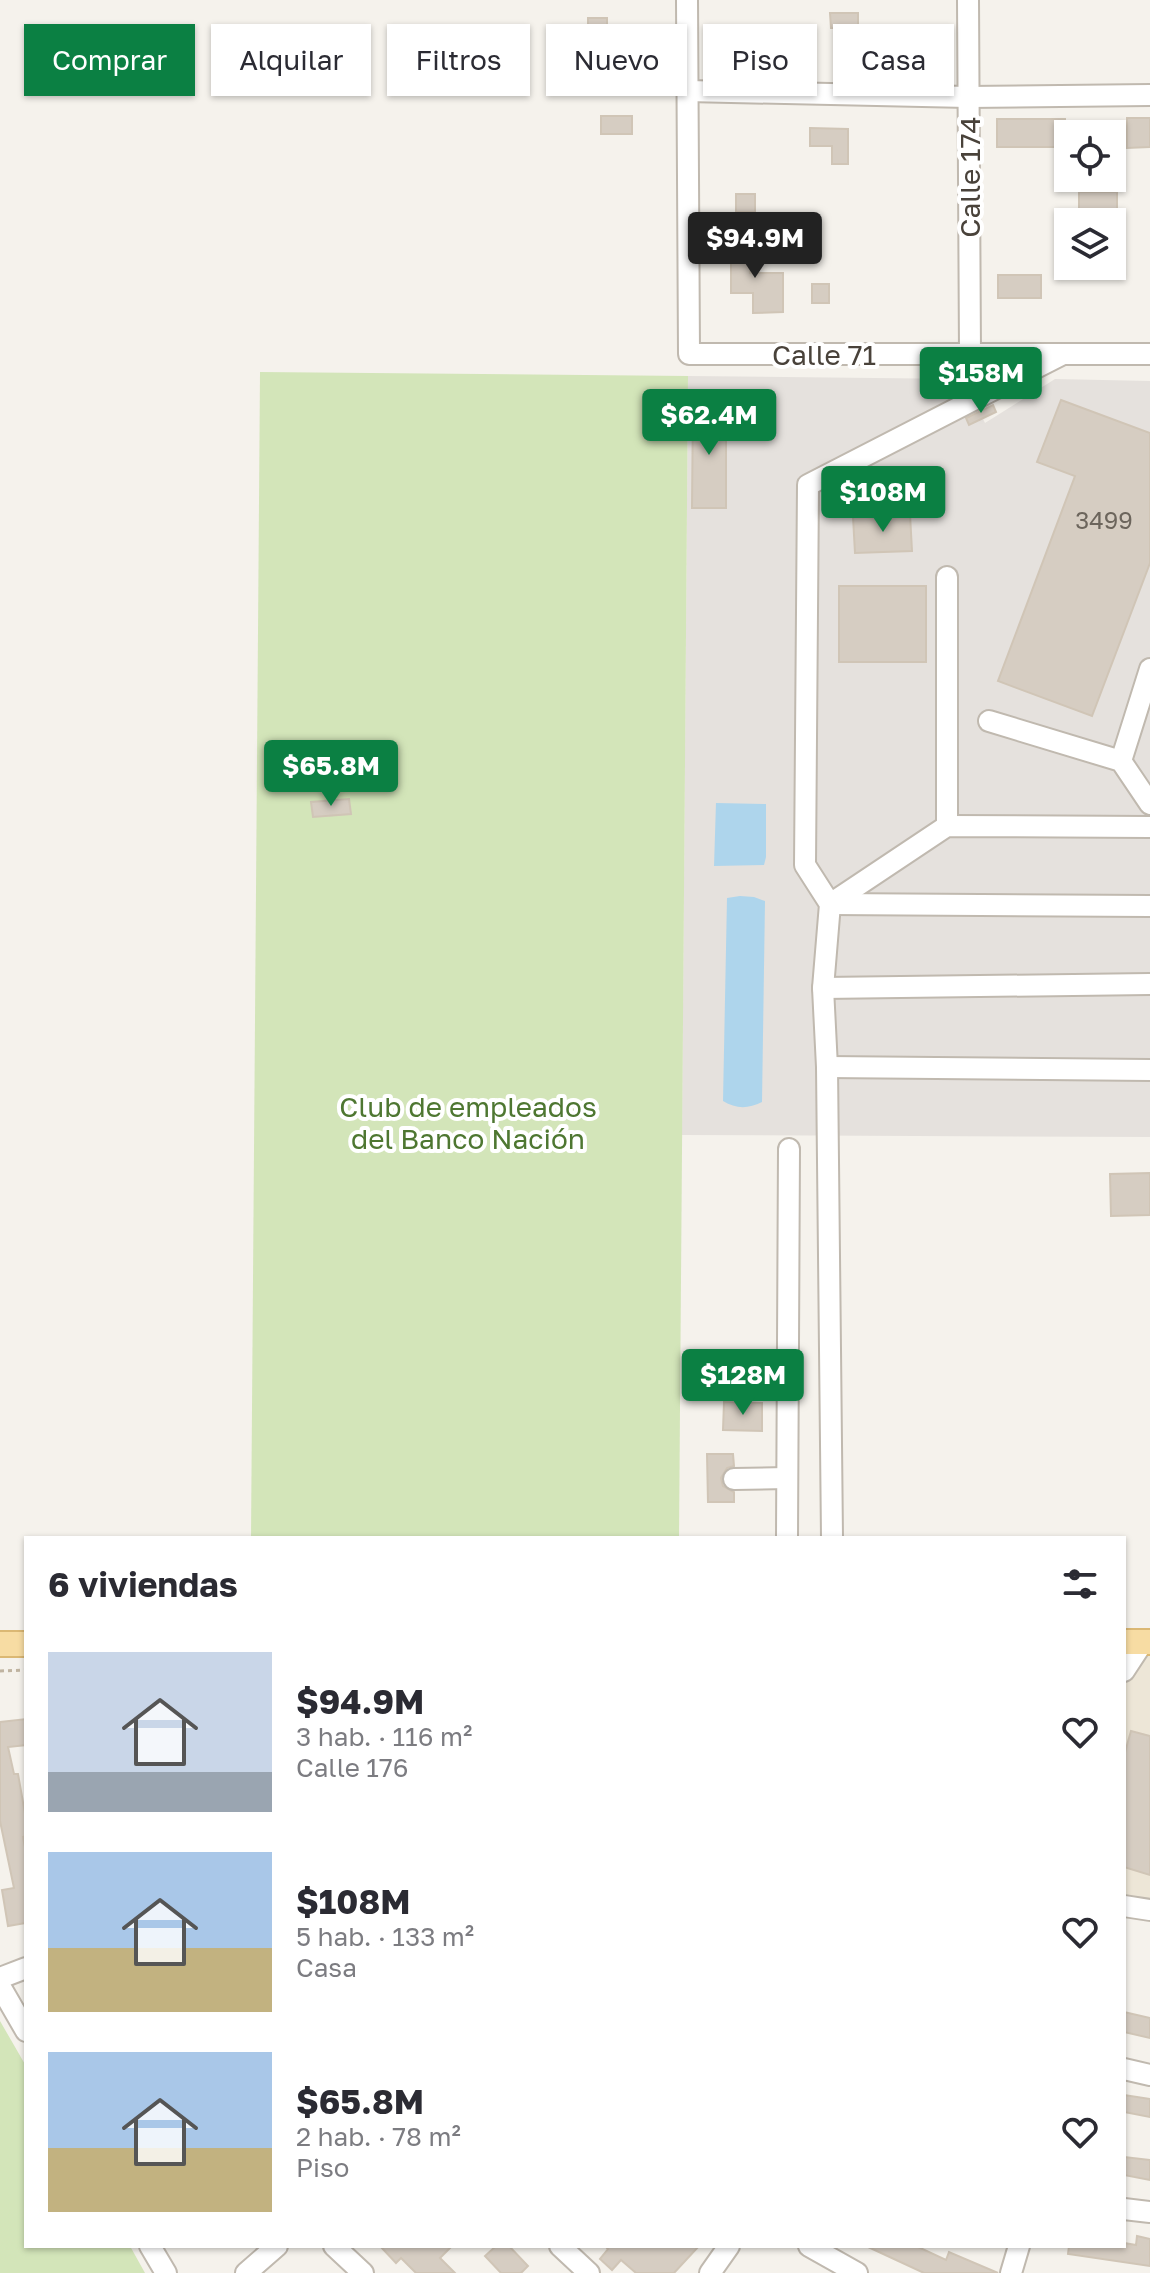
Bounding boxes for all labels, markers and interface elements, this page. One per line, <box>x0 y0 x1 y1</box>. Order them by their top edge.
chip: Comprar <box>24 24 195 96</box>
chip: Alquilar <box>211 24 371 96</box>
chip: Filtros <box>387 24 530 96</box>
chip: Nuevo <box>546 24 687 96</box>
chip: Piso <box>703 24 817 96</box>
chip: Casa <box>833 24 954 96</box>
street label: Calle 174 <box>953 116 986 238</box>
map controls <box>1054 120 1126 280</box>
button: locate <box>1054 120 1126 192</box>
button: layers <box>1054 208 1126 280</box>
pin: $94.9M <box>690 212 820 280</box>
text: $94.9M <box>706 222 804 253</box>
street label: Calle 71 <box>772 338 876 371</box>
pin: $158M <box>925 347 1037 415</box>
text: $158M <box>938 357 1024 388</box>
pin: $62.4M <box>644 389 774 457</box>
text: $62.4M <box>660 399 758 430</box>
pin: $108M <box>827 466 939 534</box>
text: $108M <box>839 476 927 507</box>
house number: 3499 <box>1075 505 1133 534</box>
pin: $65.8M <box>266 740 396 808</box>
text: $65.8M <box>282 750 380 781</box>
park label: Club de empleados del Banco Nación <box>339 1090 597 1155</box>
pin: $128M <box>687 1349 799 1417</box>
text: $128M <box>700 1359 786 1390</box>
icon: filters <box>1058 1562 1102 1606</box>
text: 6 viviendas <box>48 1564 238 1604</box>
text: $94.9M <box>296 1681 424 1721</box>
icon: home <box>112 1684 208 1780</box>
icon: heart <box>1058 1710 1102 1754</box>
text: 3 hab. · 116 m² <box>296 1721 472 1752</box>
text: Calle 176 <box>296 1752 408 1783</box>
text: $108M <box>296 1881 410 1921</box>
icon: home <box>112 1884 208 1980</box>
icon: heart <box>1058 1910 1102 1954</box>
text: 5 hab. · 133 m² <box>296 1921 474 1952</box>
text: Casa <box>296 1952 357 1983</box>
text: $65.8M <box>296 2081 424 2121</box>
icon: home <box>112 2084 208 2180</box>
icon: heart <box>1058 2110 1102 2154</box>
text: 2 hab. · 78 m² <box>296 2121 461 2152</box>
text: Piso <box>296 2152 349 2183</box>

